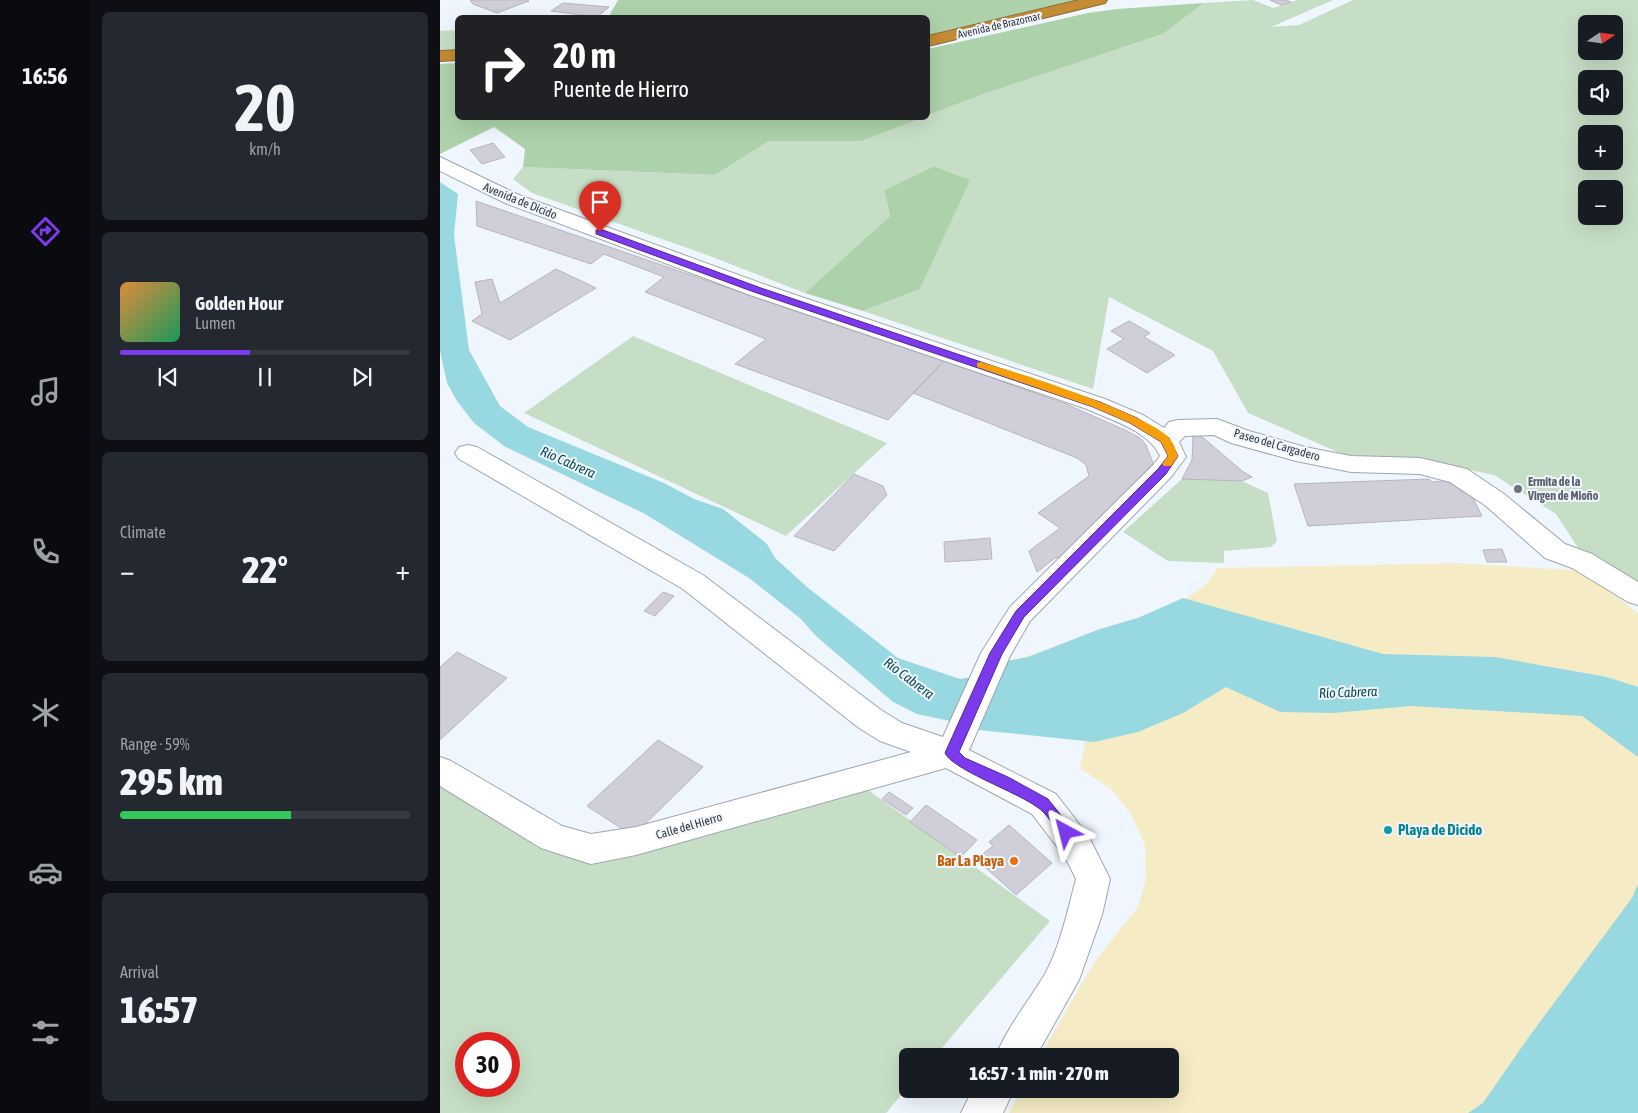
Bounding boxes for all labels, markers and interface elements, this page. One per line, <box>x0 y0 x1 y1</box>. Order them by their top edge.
street label: Avenida de Brazomar <box>956 9 1042 40</box>
north arrow <box>1578 15 1622 60</box>
map controls <box>1578 15 1623 225</box>
icon: right <box>470 35 535 100</box>
text: 20 m <box>553 35 616 75</box>
text: 16:56 <box>22 63 68 89</box>
text: 20 <box>234 70 296 145</box>
button: sound <box>1578 70 1623 115</box>
text: Puente de Hierro <box>553 76 689 102</box>
button: + <box>1578 125 1623 170</box>
text: km/h <box>249 140 281 158</box>
street label: Avenida de Dícido <box>481 180 559 222</box>
button: − <box>1578 180 1623 225</box>
pin <box>579 181 621 232</box>
icon: arrive <box>586 188 614 216</box>
icon: directions <box>28 214 63 249</box>
text: Golden Hour <box>195 292 283 314</box>
text: Lumen <box>195 314 235 332</box>
icon: previous <box>154 363 182 391</box>
icon: pause <box>251 363 279 391</box>
icon: next <box>348 363 376 391</box>
icon: music <box>28 374 63 409</box>
street label: Paseo del Cargadero <box>1232 426 1322 464</box>
water label: Río Cabrera <box>538 443 598 481</box>
place label: Ermita de la Virgen de Mioño <box>1527 475 1599 503</box>
marker: Ermita de la Virgen de Mioño <box>1512 483 1524 495</box>
text: Climate <box>120 523 166 541</box>
icon: phone <box>28 534 63 569</box>
text: 22° <box>242 548 288 591</box>
text: − <box>120 554 135 586</box>
text: + <box>395 554 410 586</box>
water label: Río Cabrera <box>881 654 938 702</box>
water label: Río Cabrera <box>1319 683 1378 701</box>
icon: climate <box>28 695 63 730</box>
text: Range · 59% <box>120 735 190 753</box>
text: 295 km <box>120 760 223 803</box>
position arrow <box>1039 805 1091 857</box>
street label: Calle del Hierro <box>654 810 724 842</box>
place label: Playa de Dicido <box>1398 821 1482 838</box>
marker: Playa de Dicido <box>1382 824 1394 836</box>
place label: Bar La Playa <box>937 852 1004 869</box>
icon: car <box>28 855 63 890</box>
marker: Bar La Playa <box>1008 855 1020 867</box>
text: Arrival <box>120 963 159 981</box>
text: 16:57 <box>120 988 198 1031</box>
icon: filters <box>28 1015 63 1050</box>
speed limit sign: 30 <box>455 1032 520 1097</box>
text: 16:57 · 1 min · 270 m <box>969 1062 1109 1084</box>

